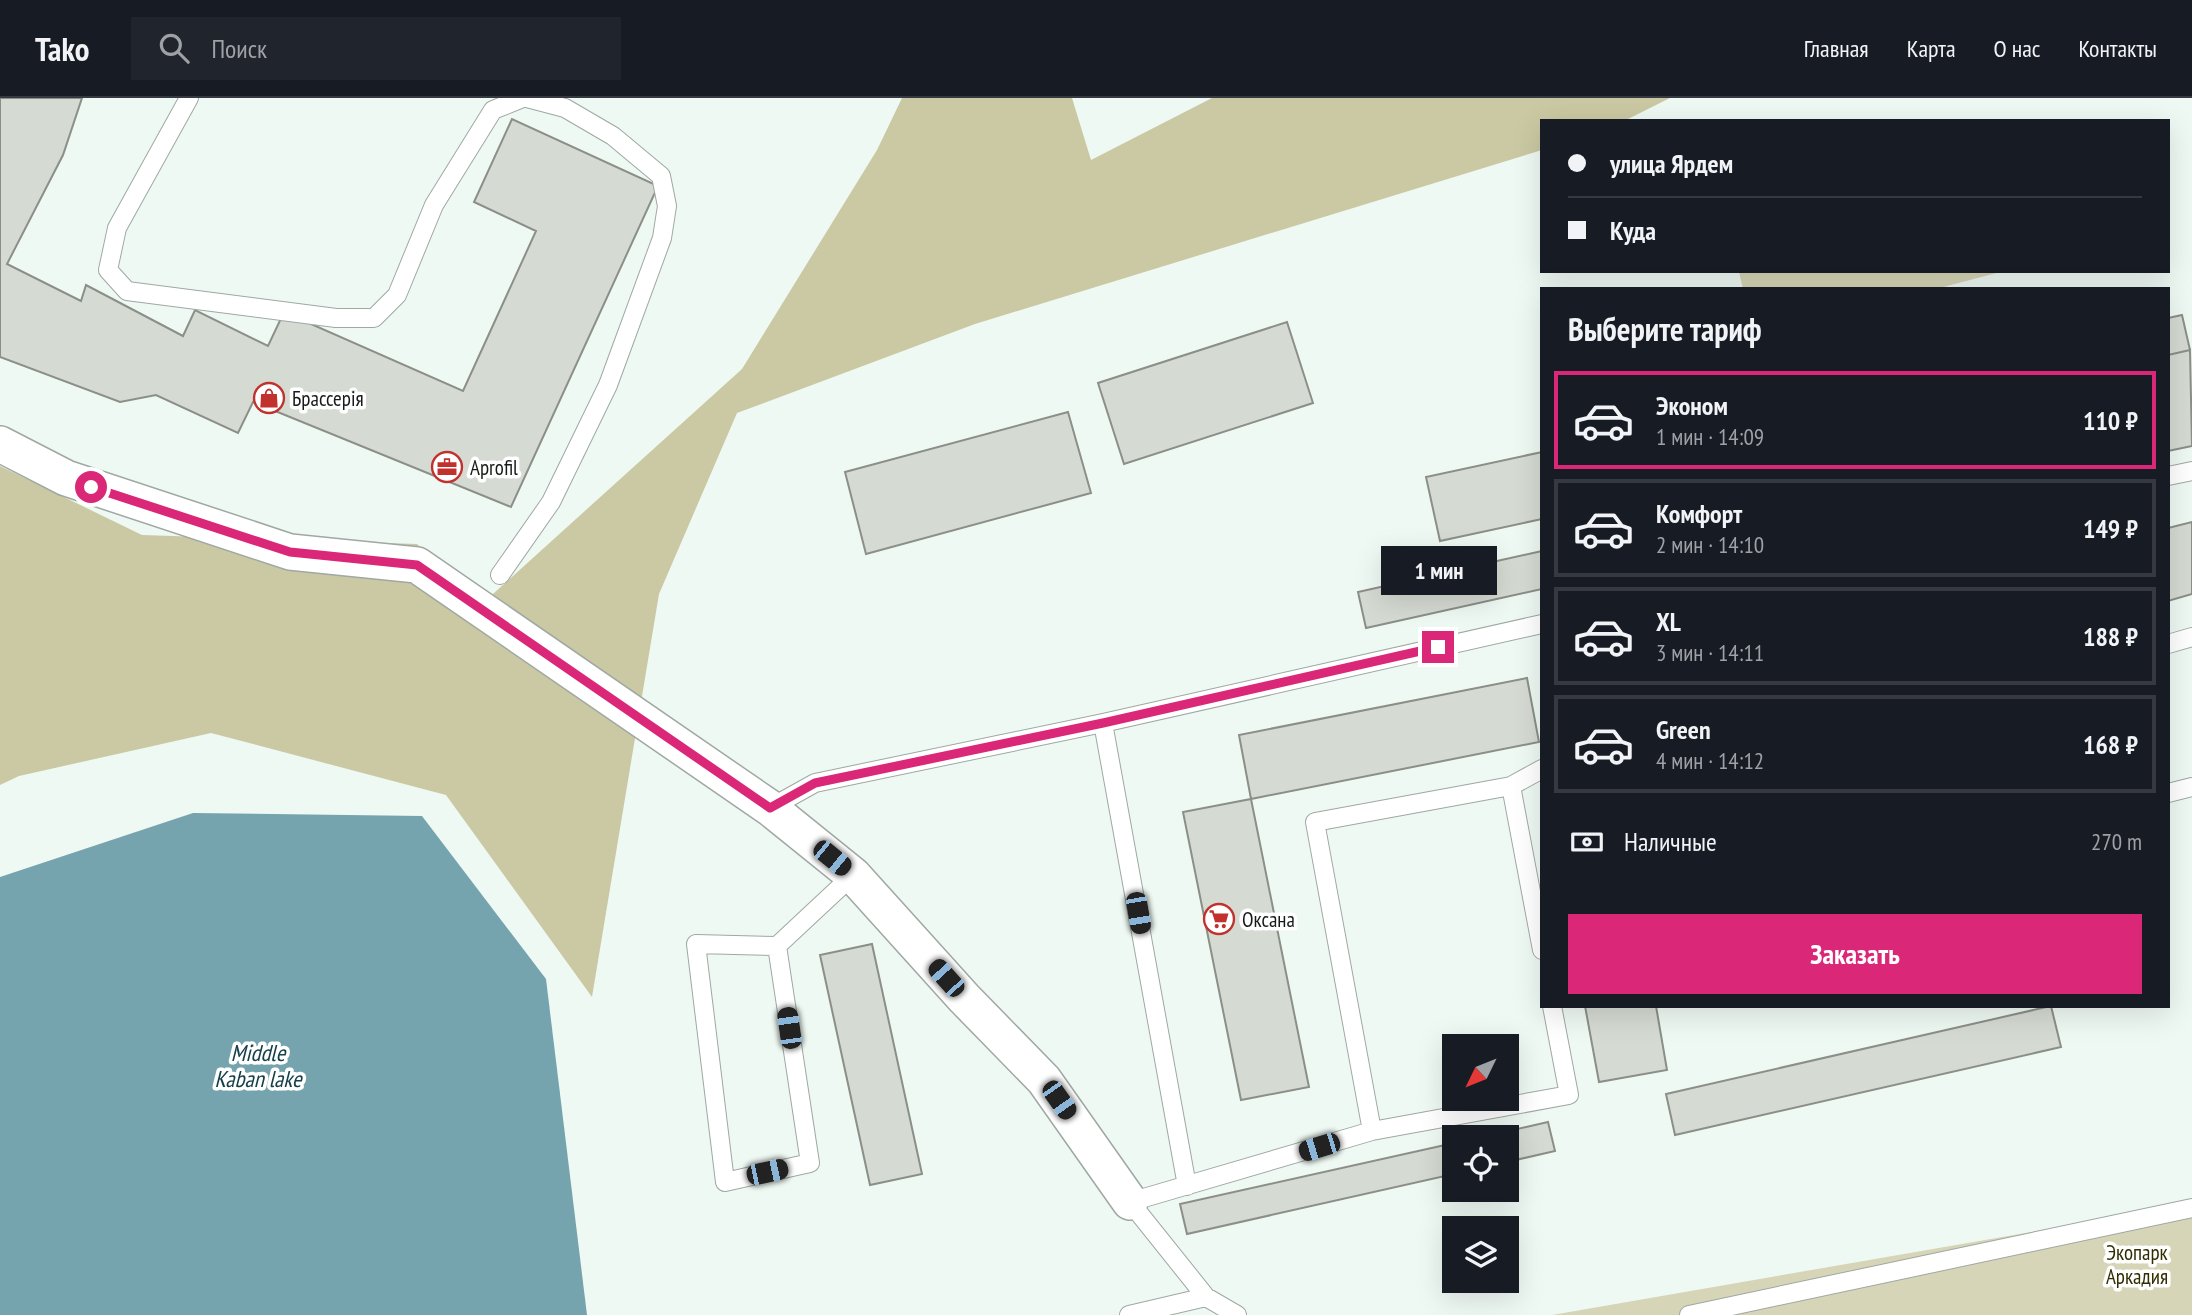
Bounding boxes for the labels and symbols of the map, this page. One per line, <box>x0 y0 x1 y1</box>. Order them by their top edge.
shop icon: Брассерiя <box>252 381 286 415</box>
place label: Брассерiя <box>292 385 364 412</box>
office icon: Aprofil <box>430 450 464 484</box>
place label: Aprofil <box>470 454 518 481</box>
route start <box>75 471 107 503</box>
callout: 1 мин <box>1380 546 1496 594</box>
route end <box>1422 631 1454 663</box>
car <box>810 837 855 879</box>
car <box>1125 890 1152 936</box>
supermarket icon: Оксана <box>1202 902 1236 936</box>
place label: Оксана <box>1242 906 1295 933</box>
car <box>925 955 968 1001</box>
car <box>776 1006 803 1050</box>
north arrow <box>1442 1034 1519 1111</box>
water label: Middle Kaban lake <box>215 1038 303 1093</box>
car <box>1039 1077 1080 1123</box>
car <box>1296 1131 1343 1163</box>
car <box>745 1157 790 1187</box>
park label: Экопарк Аркадия <box>2106 1239 2168 1290</box>

